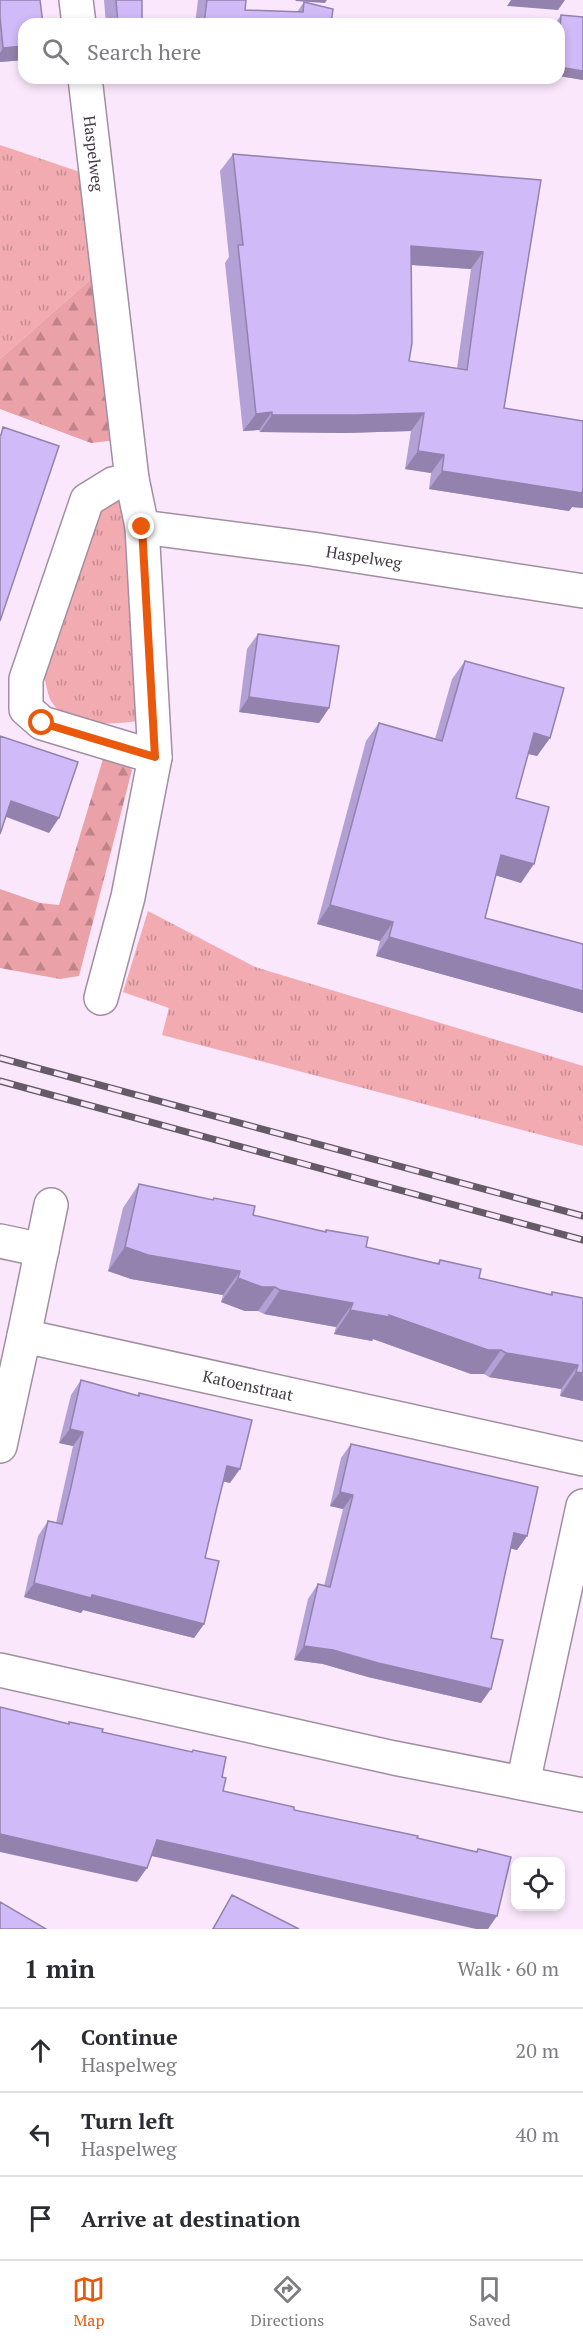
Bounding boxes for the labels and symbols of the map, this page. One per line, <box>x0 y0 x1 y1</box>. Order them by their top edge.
street label: Haspelweg <box>78 114 109 193</box>
route end <box>128 513 154 539</box>
street label: Haspelweg <box>324 540 404 574</box>
route start <box>28 709 54 735</box>
street label: Katoenstraat <box>201 1365 295 1406</box>

